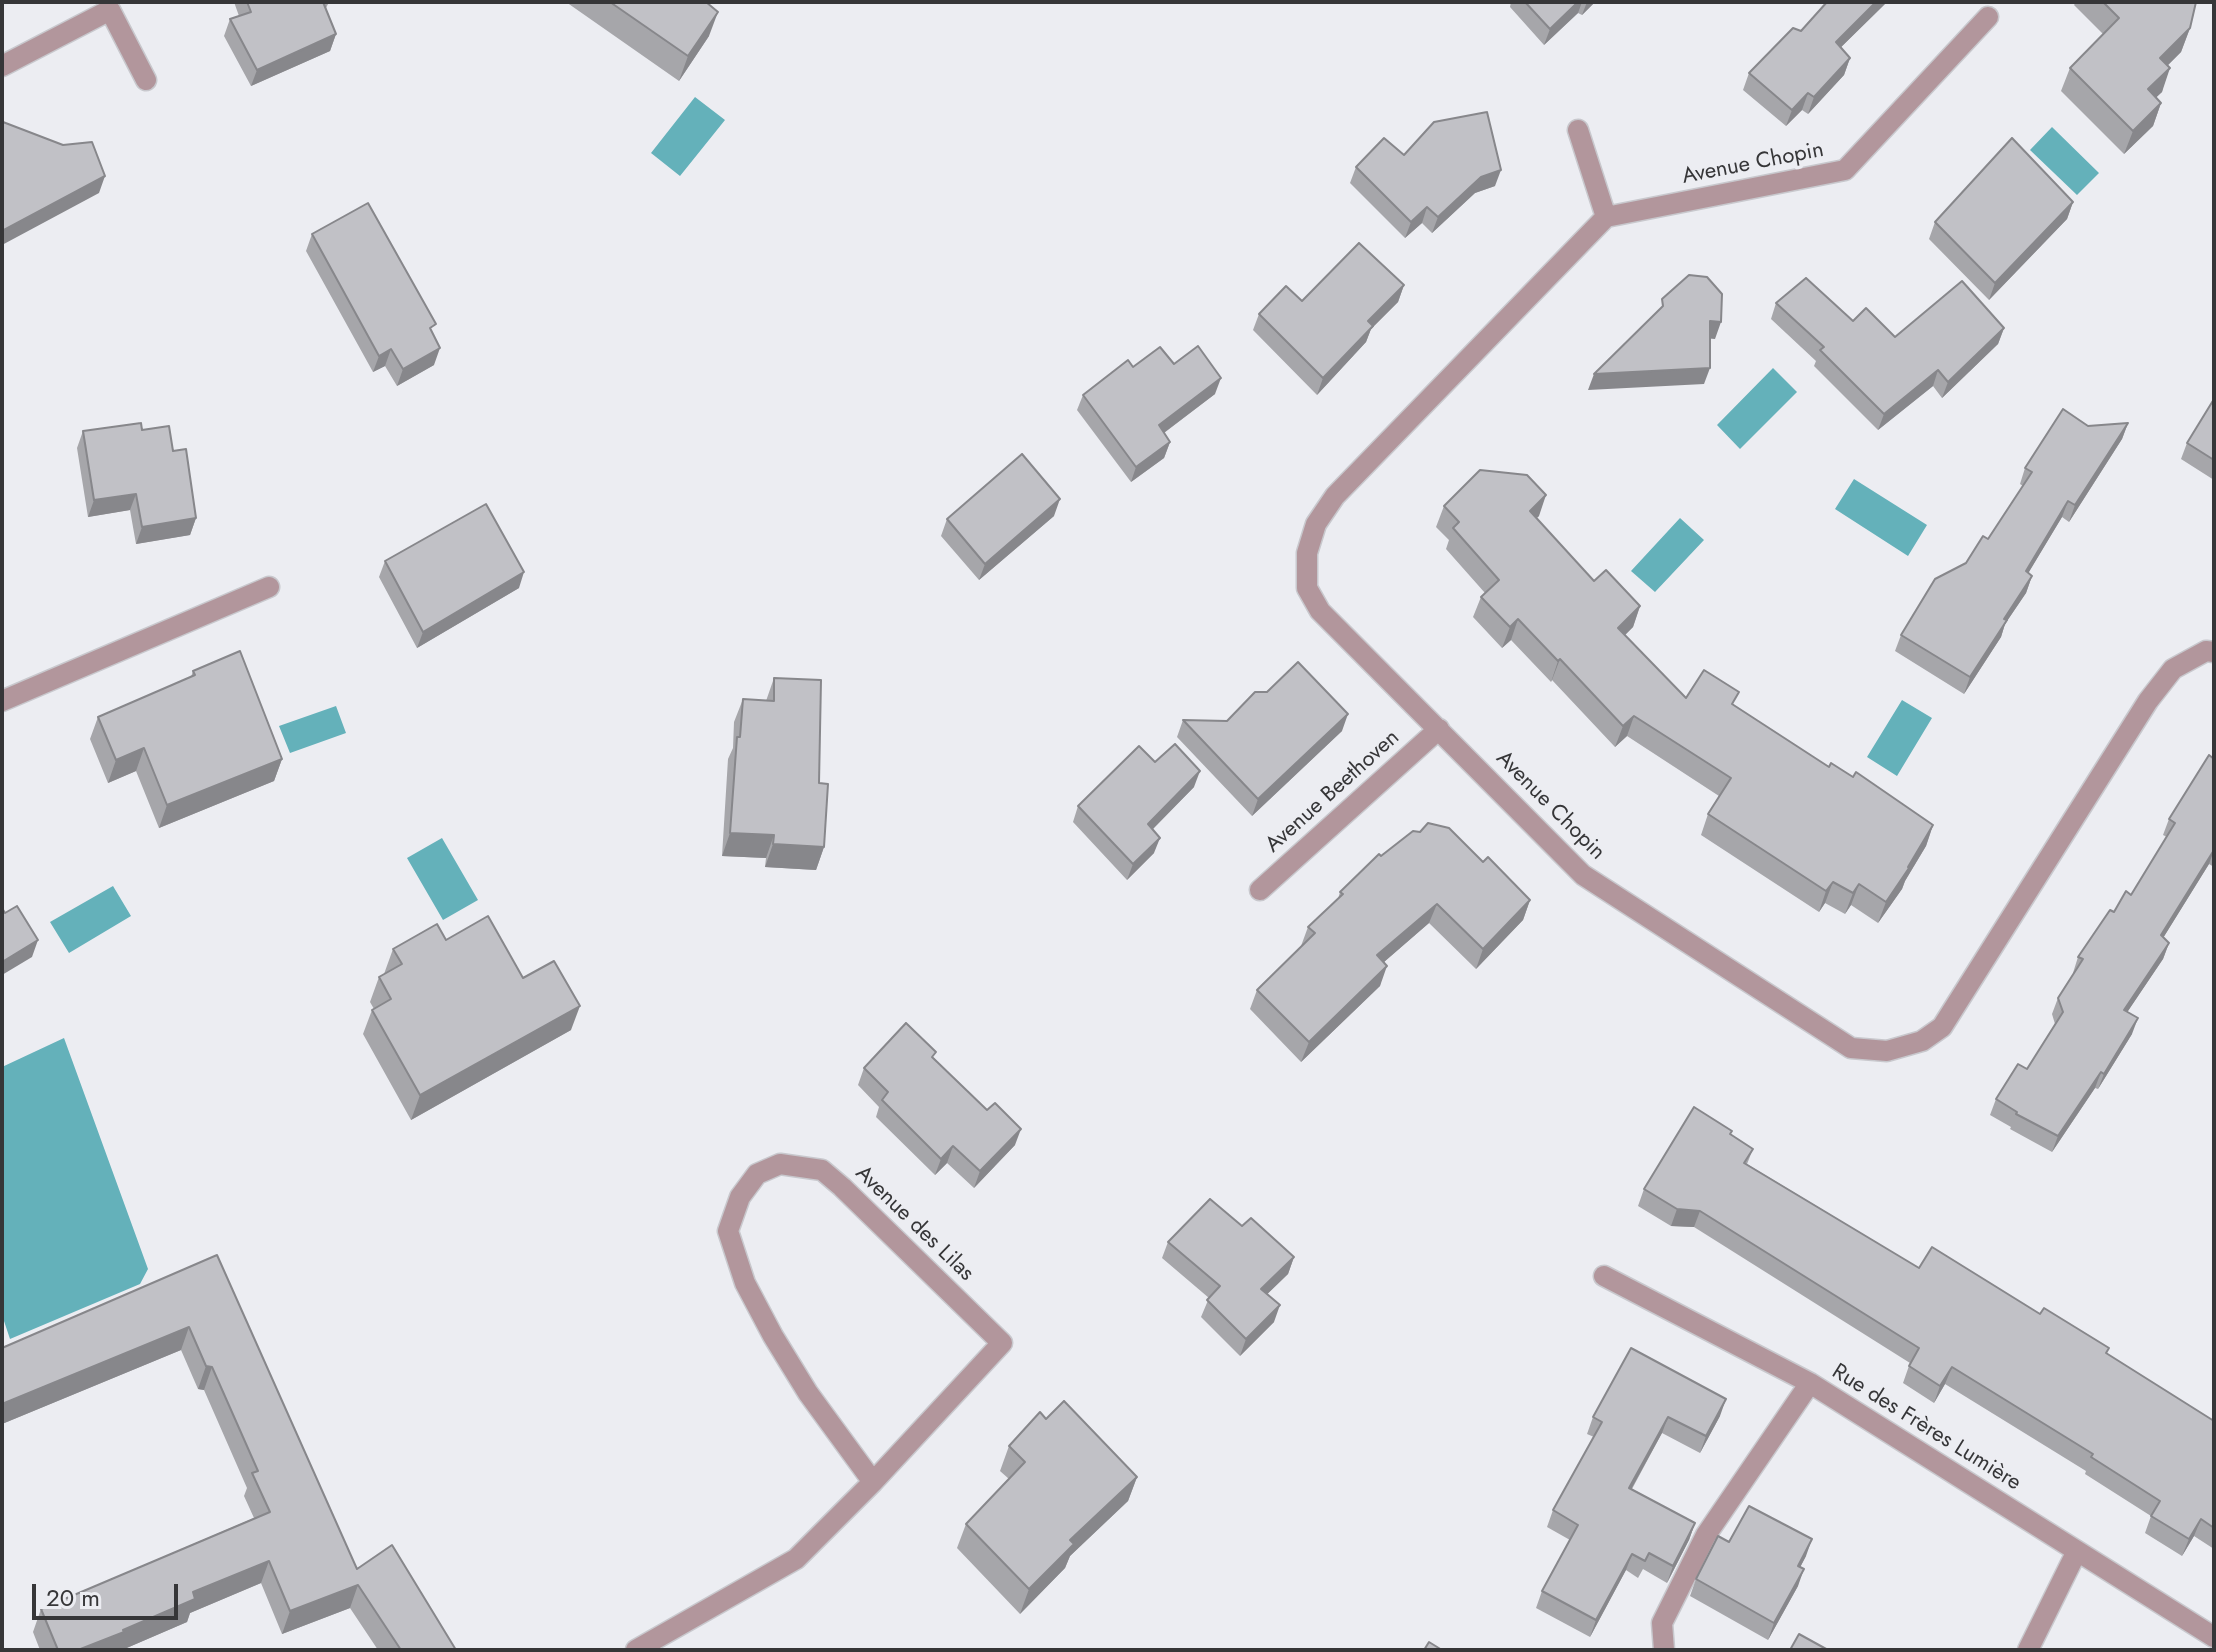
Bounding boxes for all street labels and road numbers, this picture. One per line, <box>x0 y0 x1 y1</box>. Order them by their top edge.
street label: Avenue Chopin <box>1680 137 1826 191</box>
street label: Avenue Beethoven <box>1261 725 1405 859</box>
street label: Avenue Chopin <box>1490 746 1610 866</box>
street label: Avenue des Lilas <box>849 1161 979 1287</box>
street label: Rue des Frères Lumière <box>1827 1359 2025 1497</box>

